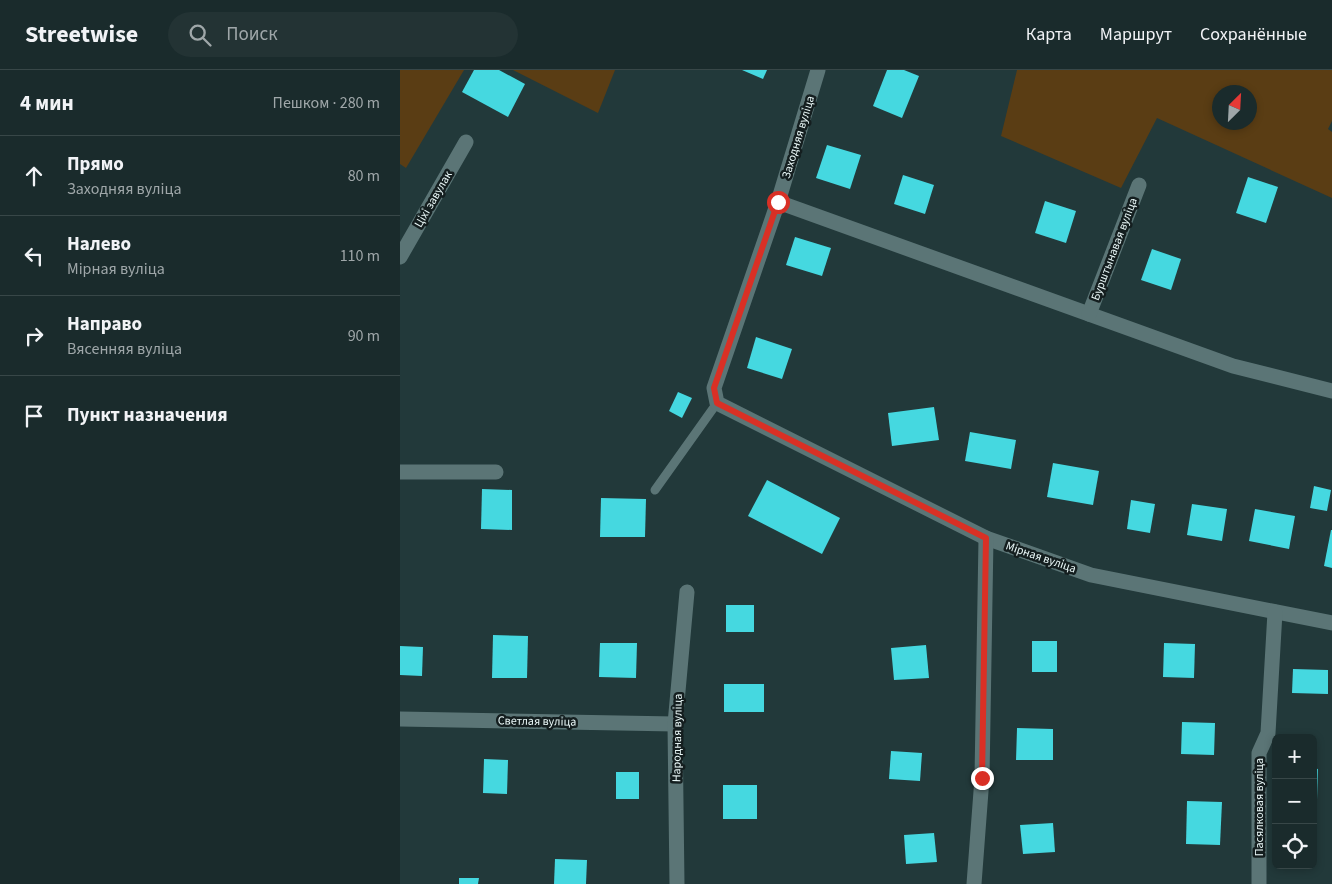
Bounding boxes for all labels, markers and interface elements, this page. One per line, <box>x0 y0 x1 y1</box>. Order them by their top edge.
search box <box>168 12 518 57</box>
text: Streetwise <box>25 17 138 52</box>
icon: search <box>186 21 214 49</box>
text: Поиск <box>226 21 278 48</box>
text: Карта <box>1026 22 1072 47</box>
text: Маршрут <box>1100 22 1172 47</box>
text: Сохранённые <box>1200 22 1307 47</box>
north arrow <box>1212 85 1257 130</box>
text: 4 мин <box>20 88 74 118</box>
text: Пешком · 280 m <box>273 92 380 114</box>
street label: Заходняя вуліца <box>778 94 819 181</box>
text: Прямо <box>67 151 124 178</box>
icon: ahead <box>20 162 48 190</box>
text: 80 m <box>348 165 380 187</box>
street label: Ціхі завулак <box>410 168 457 231</box>
text: Заходняя вуліца <box>67 178 182 200</box>
route start <box>767 191 790 214</box>
street label: Бурштынавая вуліца <box>1087 195 1142 303</box>
text: Налево <box>67 231 131 258</box>
icon: left <box>20 242 48 270</box>
text: 110 m <box>340 245 380 267</box>
text: Мірная вуліца <box>67 258 165 280</box>
text: Направо <box>67 311 142 338</box>
icon: right <box>20 322 48 350</box>
text: 90 m <box>348 325 380 347</box>
text: Вясенняя вуліца <box>67 338 182 360</box>
icon: arrive <box>20 402 48 430</box>
text: Пункт назначения <box>67 402 228 429</box>
street label: Мірная вуліца <box>1003 537 1078 577</box>
street label: Народная вуліца <box>668 694 687 782</box>
street label: Светлая вуліца <box>498 712 576 731</box>
map controls <box>1272 734 1317 869</box>
button: + <box>1272 734 1317 779</box>
street label: Пасялковая вуліца <box>1251 758 1268 856</box>
route end <box>971 767 994 790</box>
button: − <box>1272 779 1317 824</box>
button: locate <box>1272 824 1317 869</box>

